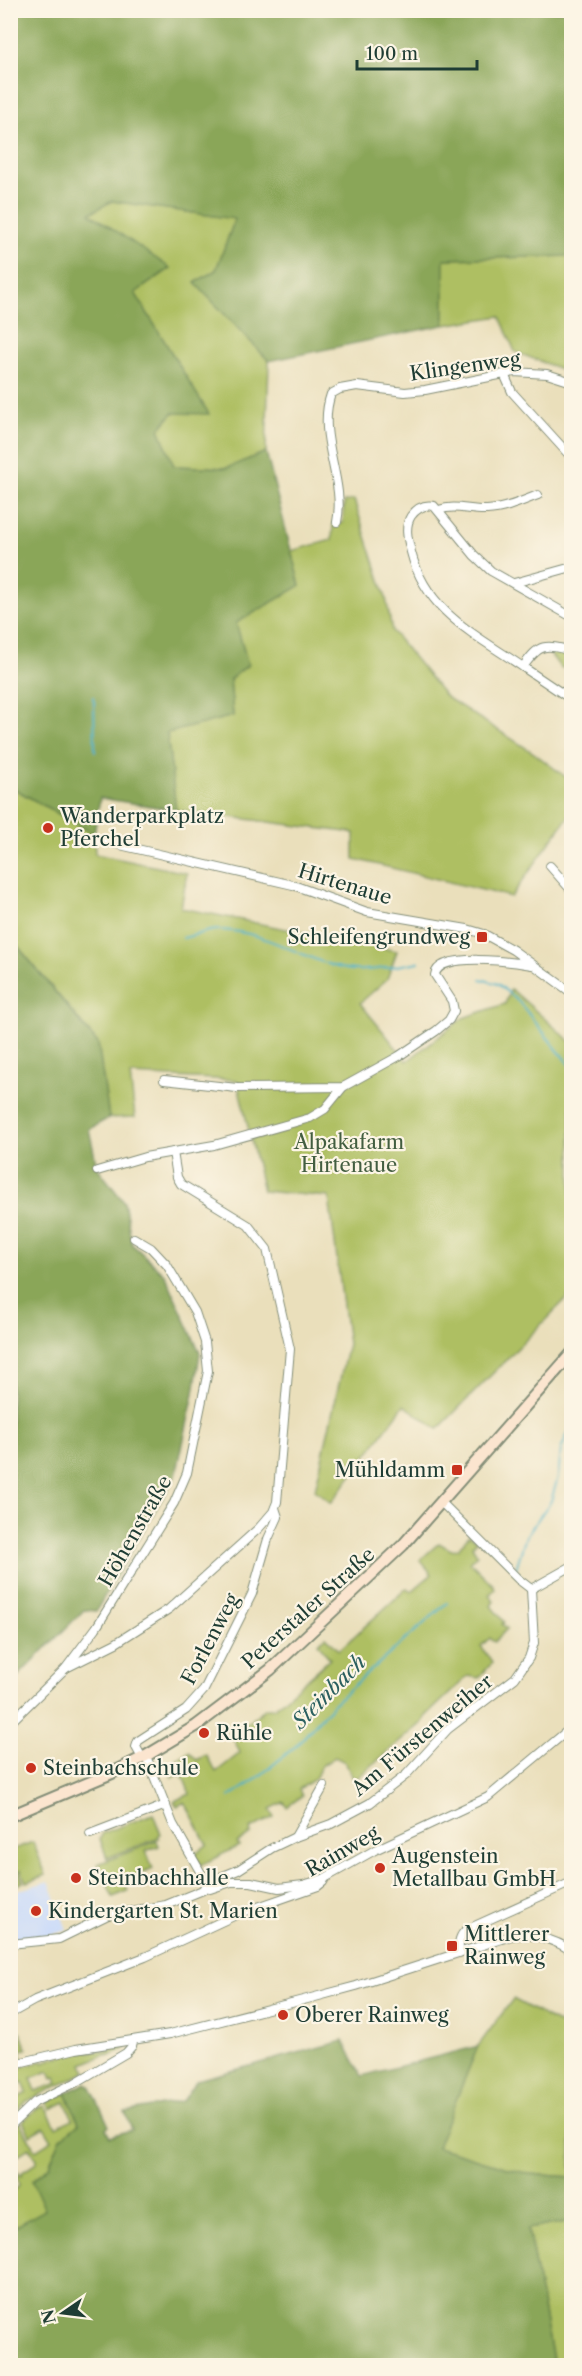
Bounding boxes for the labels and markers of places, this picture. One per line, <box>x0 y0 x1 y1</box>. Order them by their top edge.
place label: Wanderparkplatz Pferchel <box>59 804 224 851</box>
marker: Wanderparkplatz Pferchel <box>41 821 55 835</box>
place label: Schleifengrundweg <box>288 925 470 949</box>
marker: Schleifengrundweg <box>475 930 489 944</box>
place label: Mühldamm <box>335 1458 445 1482</box>
marker: Mühldamm <box>450 1463 464 1477</box>
place label: Rühle <box>216 1721 272 1745</box>
marker: Rühle <box>197 1726 211 1740</box>
place label: Steinbachschule <box>43 1756 199 1780</box>
marker: Steinbachschule <box>24 1761 38 1775</box>
place label: Augenstein Metallbau GmbH <box>391 1844 556 1891</box>
marker: Augenstein Metallbau GmbH <box>373 1861 387 1875</box>
place label: Steinbachhalle <box>88 1866 229 1890</box>
marker: Steinbachhalle <box>69 1871 83 1885</box>
place label: Kindergarten St. Marien <box>48 1899 278 1923</box>
marker: Kindergarten St. Marien <box>29 1904 43 1918</box>
place label: Mittlerer Rainweg <box>464 1922 550 1969</box>
marker: Mittlerer Rainweg <box>445 1939 459 1953</box>
place label: Oberer Rainweg <box>295 2003 449 2027</box>
marker: Oberer Rainweg <box>276 2008 290 2022</box>

